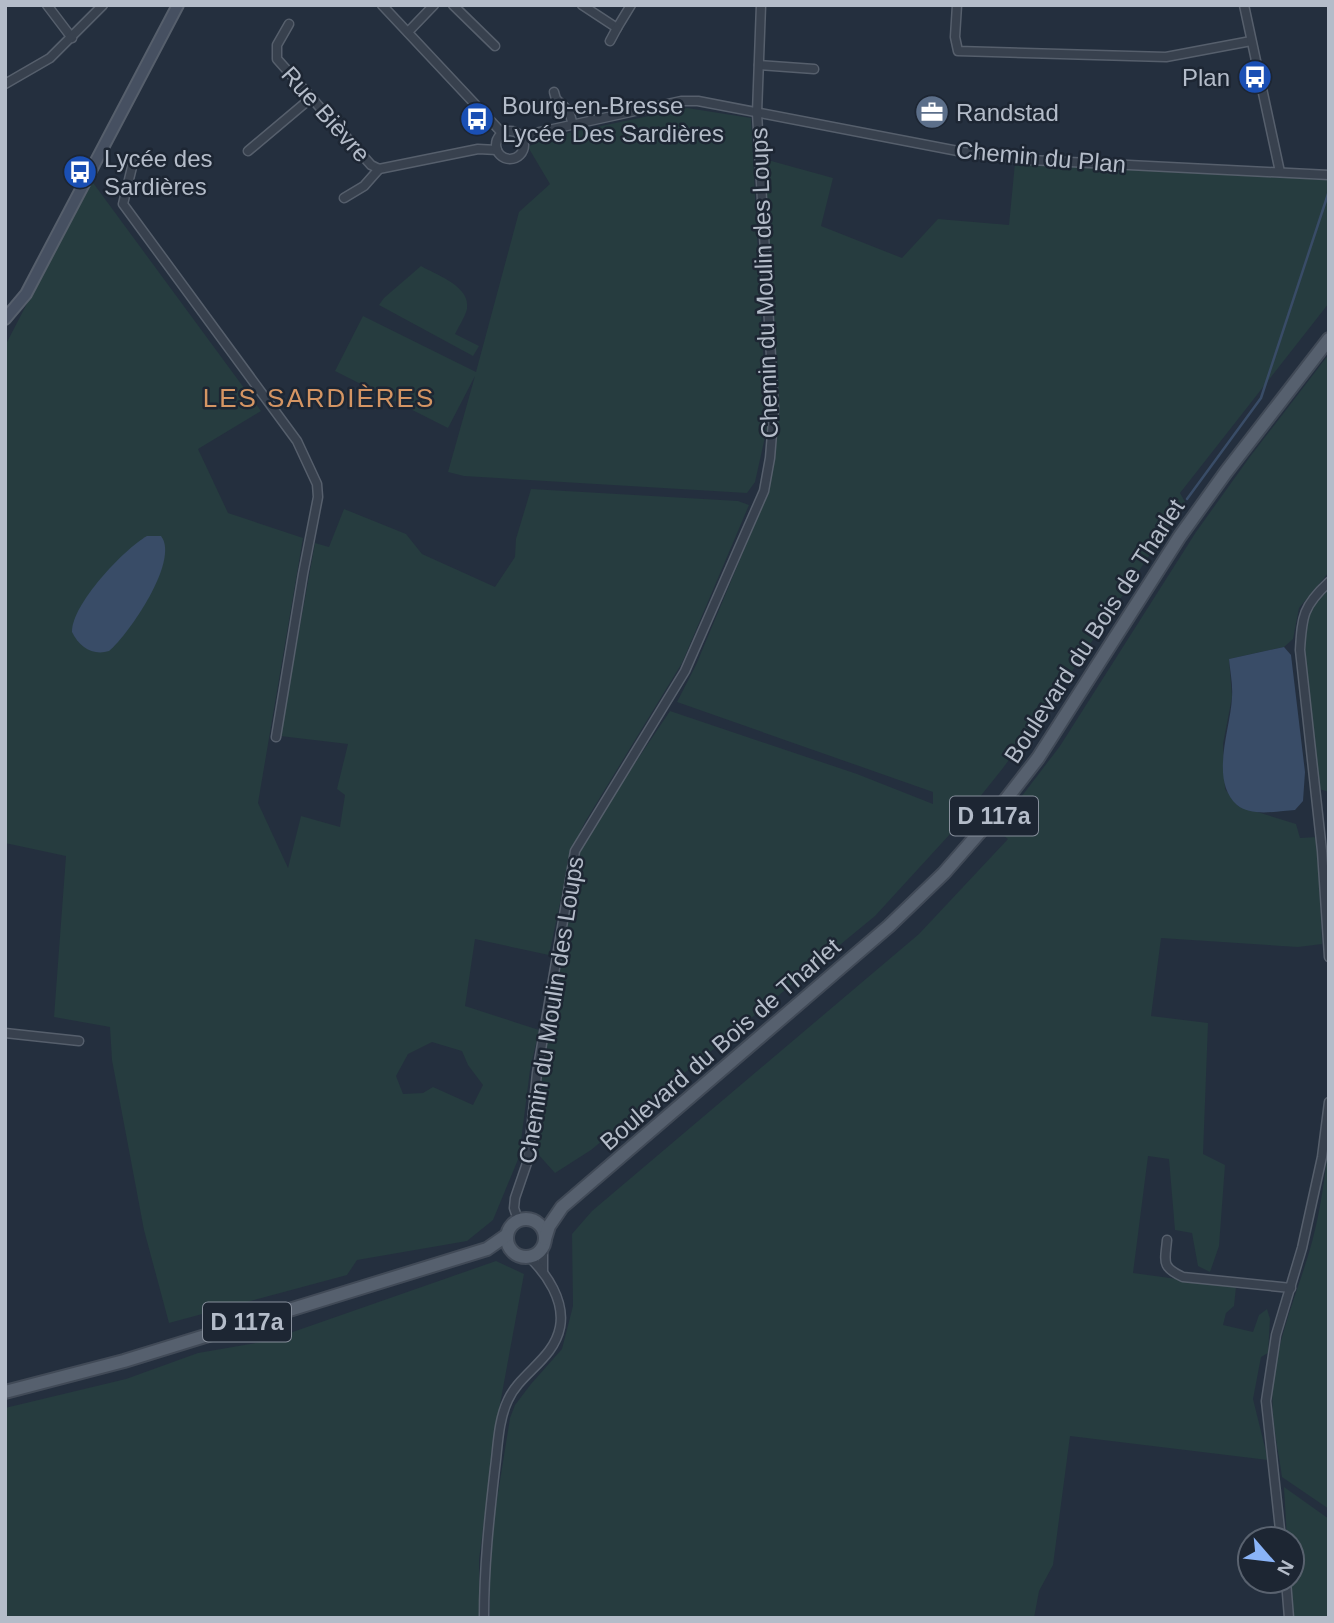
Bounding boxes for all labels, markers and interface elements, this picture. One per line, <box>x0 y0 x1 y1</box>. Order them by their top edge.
bus stop icon: Plan <box>1236 58 1274 96</box>
street label: Rue Bièvre <box>276 61 376 167</box>
place label: Plan <box>1182 64 1230 91</box>
place label: Bourg-en-Bresse Lycée Des Sardières <box>502 92 724 147</box>
office icon: Randstad <box>913 93 951 131</box>
place label: Randstad <box>956 99 1059 126</box>
bus stop icon: Bourg-en-Bresse Lycée Des Sardières <box>458 100 496 138</box>
street label: Chemin du Moulin des Loups <box>745 127 783 439</box>
street label: Chemin du Plan <box>955 136 1127 178</box>
place label: Lycée des Sardières <box>104 145 213 200</box>
bus stop icon: Lycée des Sardières <box>61 153 99 191</box>
district label: LES SARDIÈRES <box>203 383 435 413</box>
street label: Boulevard du Bois de Tharlet <box>999 494 1190 768</box>
road number: D 117a <box>950 796 1038 836</box>
street label: Chemin du Moulin des Loups <box>513 854 589 1166</box>
street label: Boulevard du Bois de Tharlet <box>595 932 846 1156</box>
road number: D 117a <box>203 1302 291 1342</box>
north arrow <box>1236 1525 1306 1595</box>
text: N <box>1273 1557 1298 1579</box>

